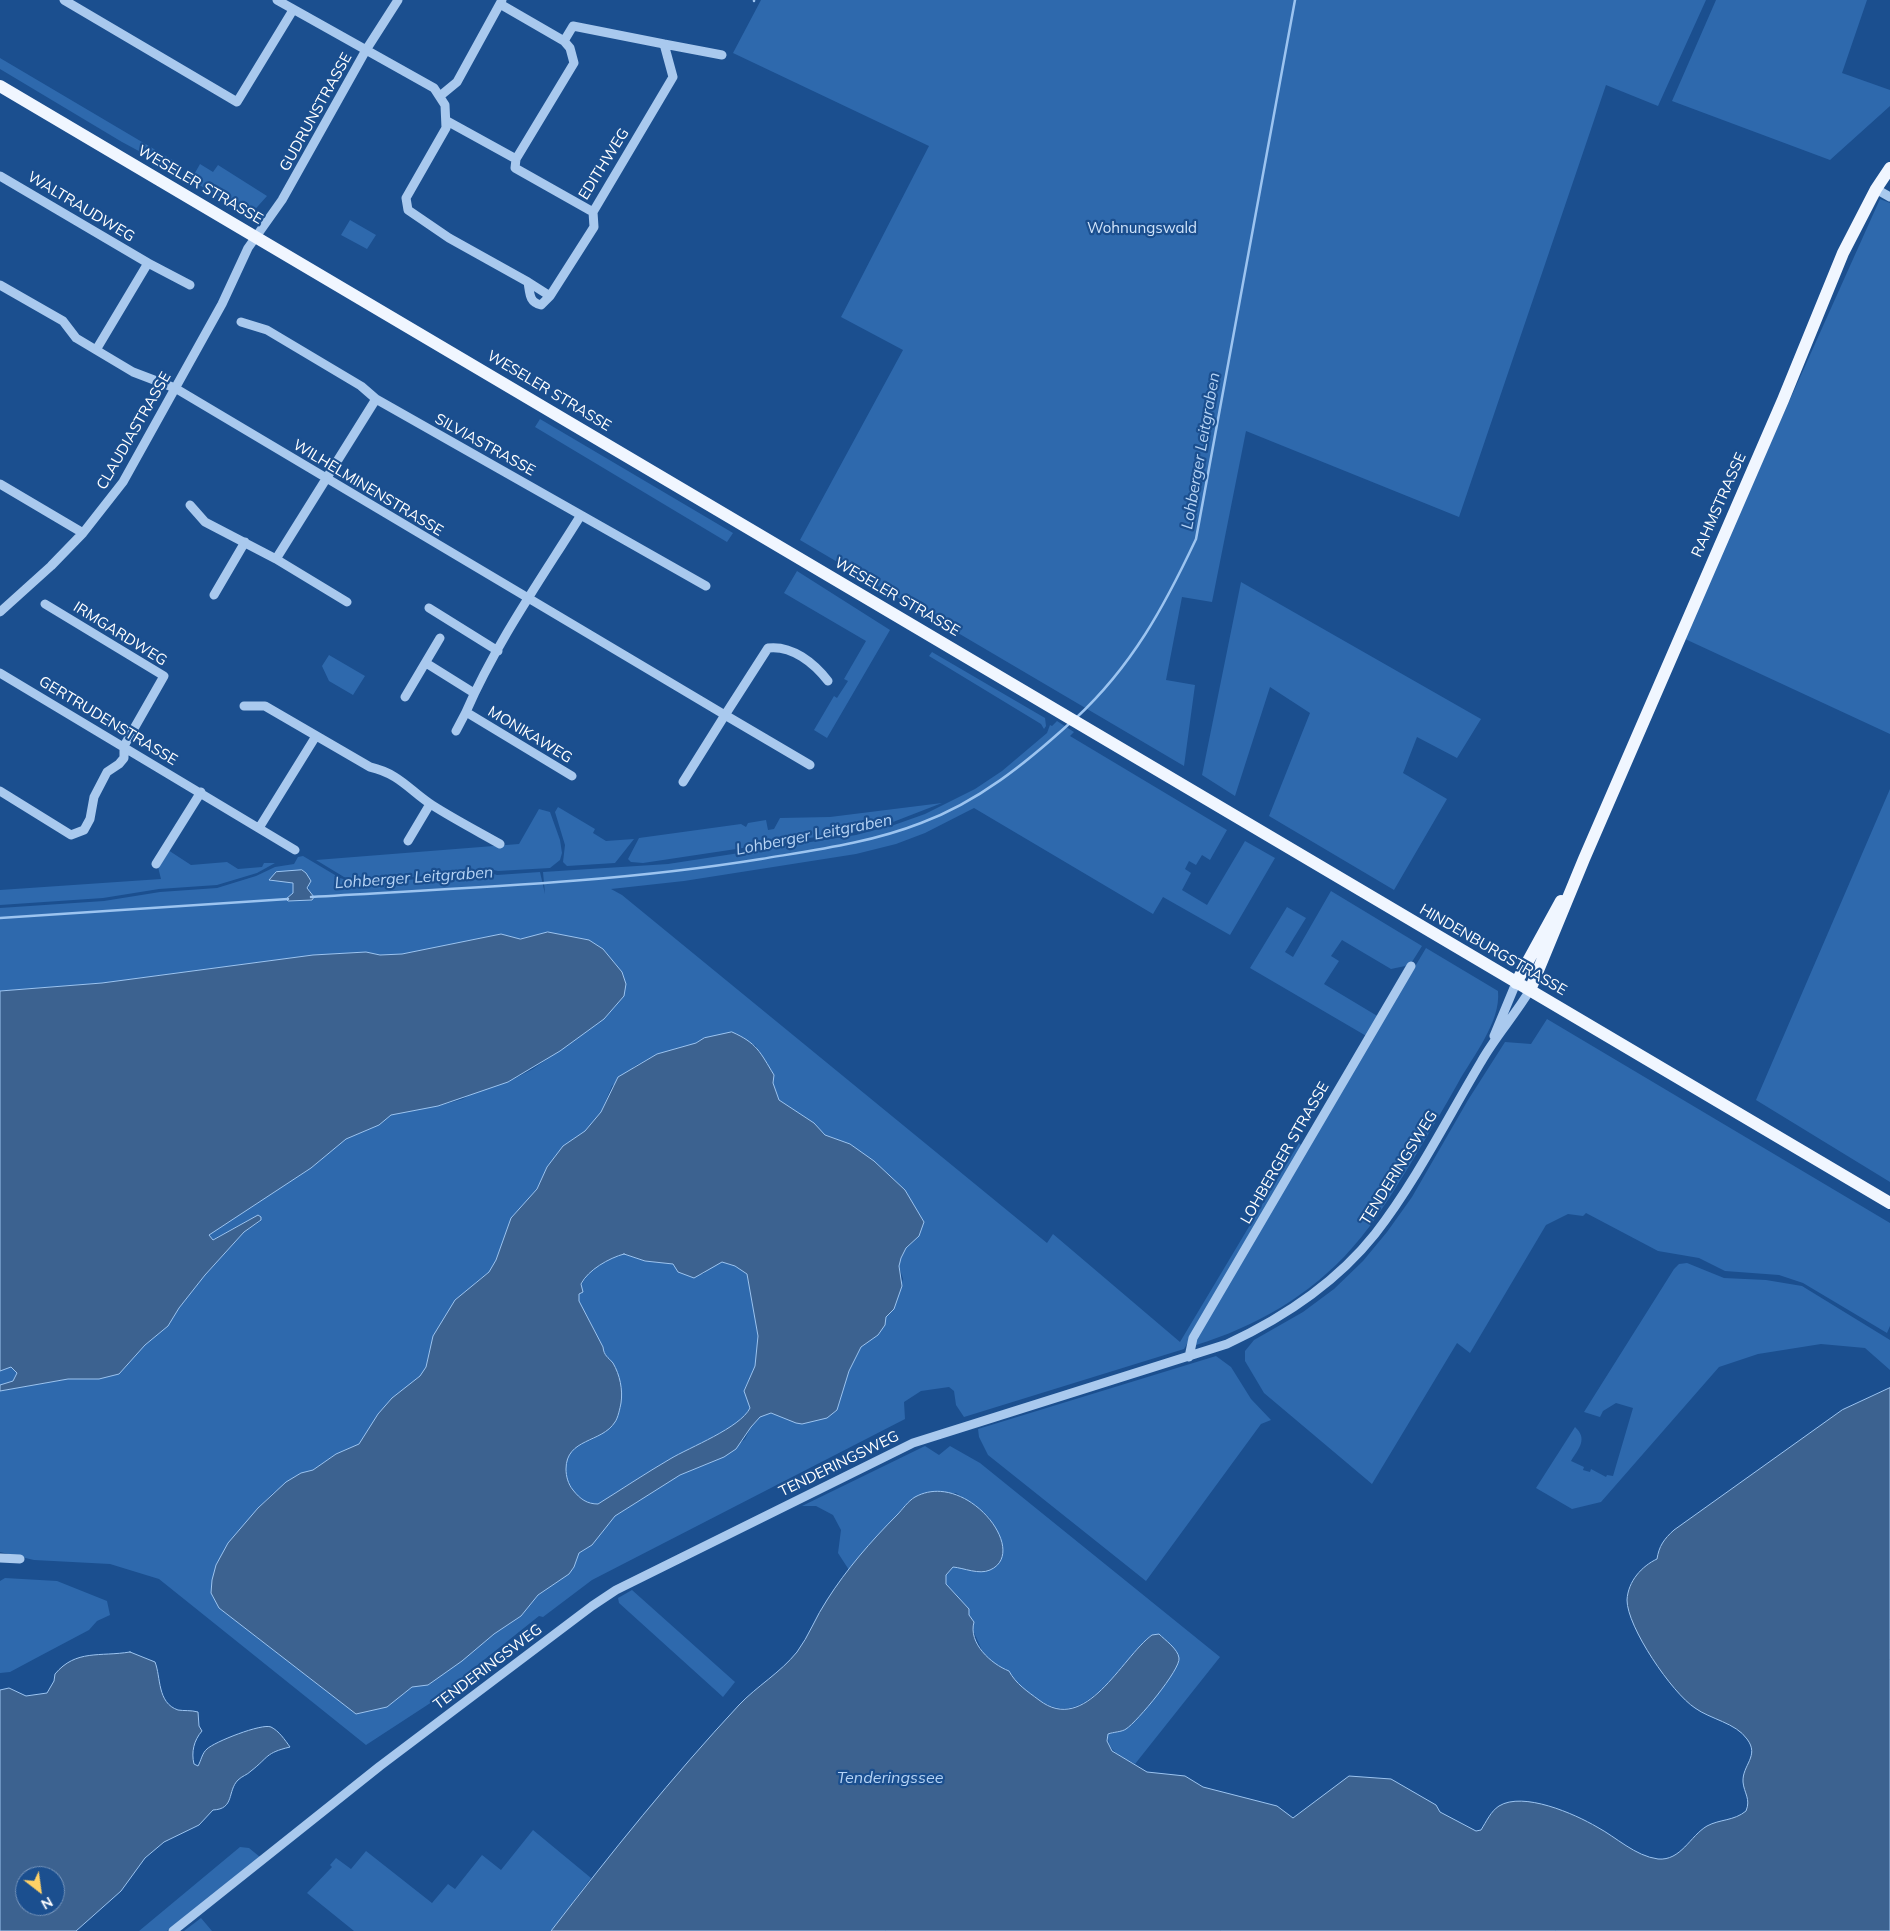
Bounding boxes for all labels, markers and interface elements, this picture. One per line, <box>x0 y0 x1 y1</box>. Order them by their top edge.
street label: GUDRUNSTRASSE <box>276 50 356 174</box>
street label: EDITHWEG <box>575 125 633 203</box>
street label: WESELER STRASSE <box>134 142 266 228</box>
street label: WALTRAUDWEG <box>24 168 138 246</box>
park label: Wohnungswald <box>1087 219 1197 237</box>
street label: WESELER STRASSE <box>484 347 614 435</box>
street label: CLAUDIASTRASSE <box>93 369 175 493</box>
water label: Lohberger Leitgraben <box>1178 371 1224 531</box>
street label: SILVIASTRASSE <box>432 410 538 480</box>
street label: WILHELMINENSTRASSE <box>290 436 446 540</box>
street label: RAHMSTRASSE <box>1688 450 1750 560</box>
street label: WESELER STRASSE <box>831 554 963 640</box>
street label: IRMGARDWEG <box>70 598 170 670</box>
street label: GERTRUDENSTRASSE <box>36 673 180 769</box>
street label: MONIKAWEG <box>485 703 575 767</box>
water label: Lohberger Leitgraben <box>734 810 894 860</box>
water label: Lohberger Leitgraben <box>334 863 494 893</box>
street label: HINDENBURGSTRASSE <box>1416 900 1570 1000</box>
street label: LOHBERGER STRASSE <box>1237 1079 1333 1227</box>
street label: TENDERINGSWEG <box>1357 1108 1441 1228</box>
street label: TENDERINGSWEG <box>776 1427 902 1501</box>
street label: TENDERINGSWEG <box>430 1620 546 1714</box>
water label: Tenderingssee <box>837 1768 943 1788</box>
north arrow <box>15 1866 65 1916</box>
text: N <box>38 1893 56 1914</box>

